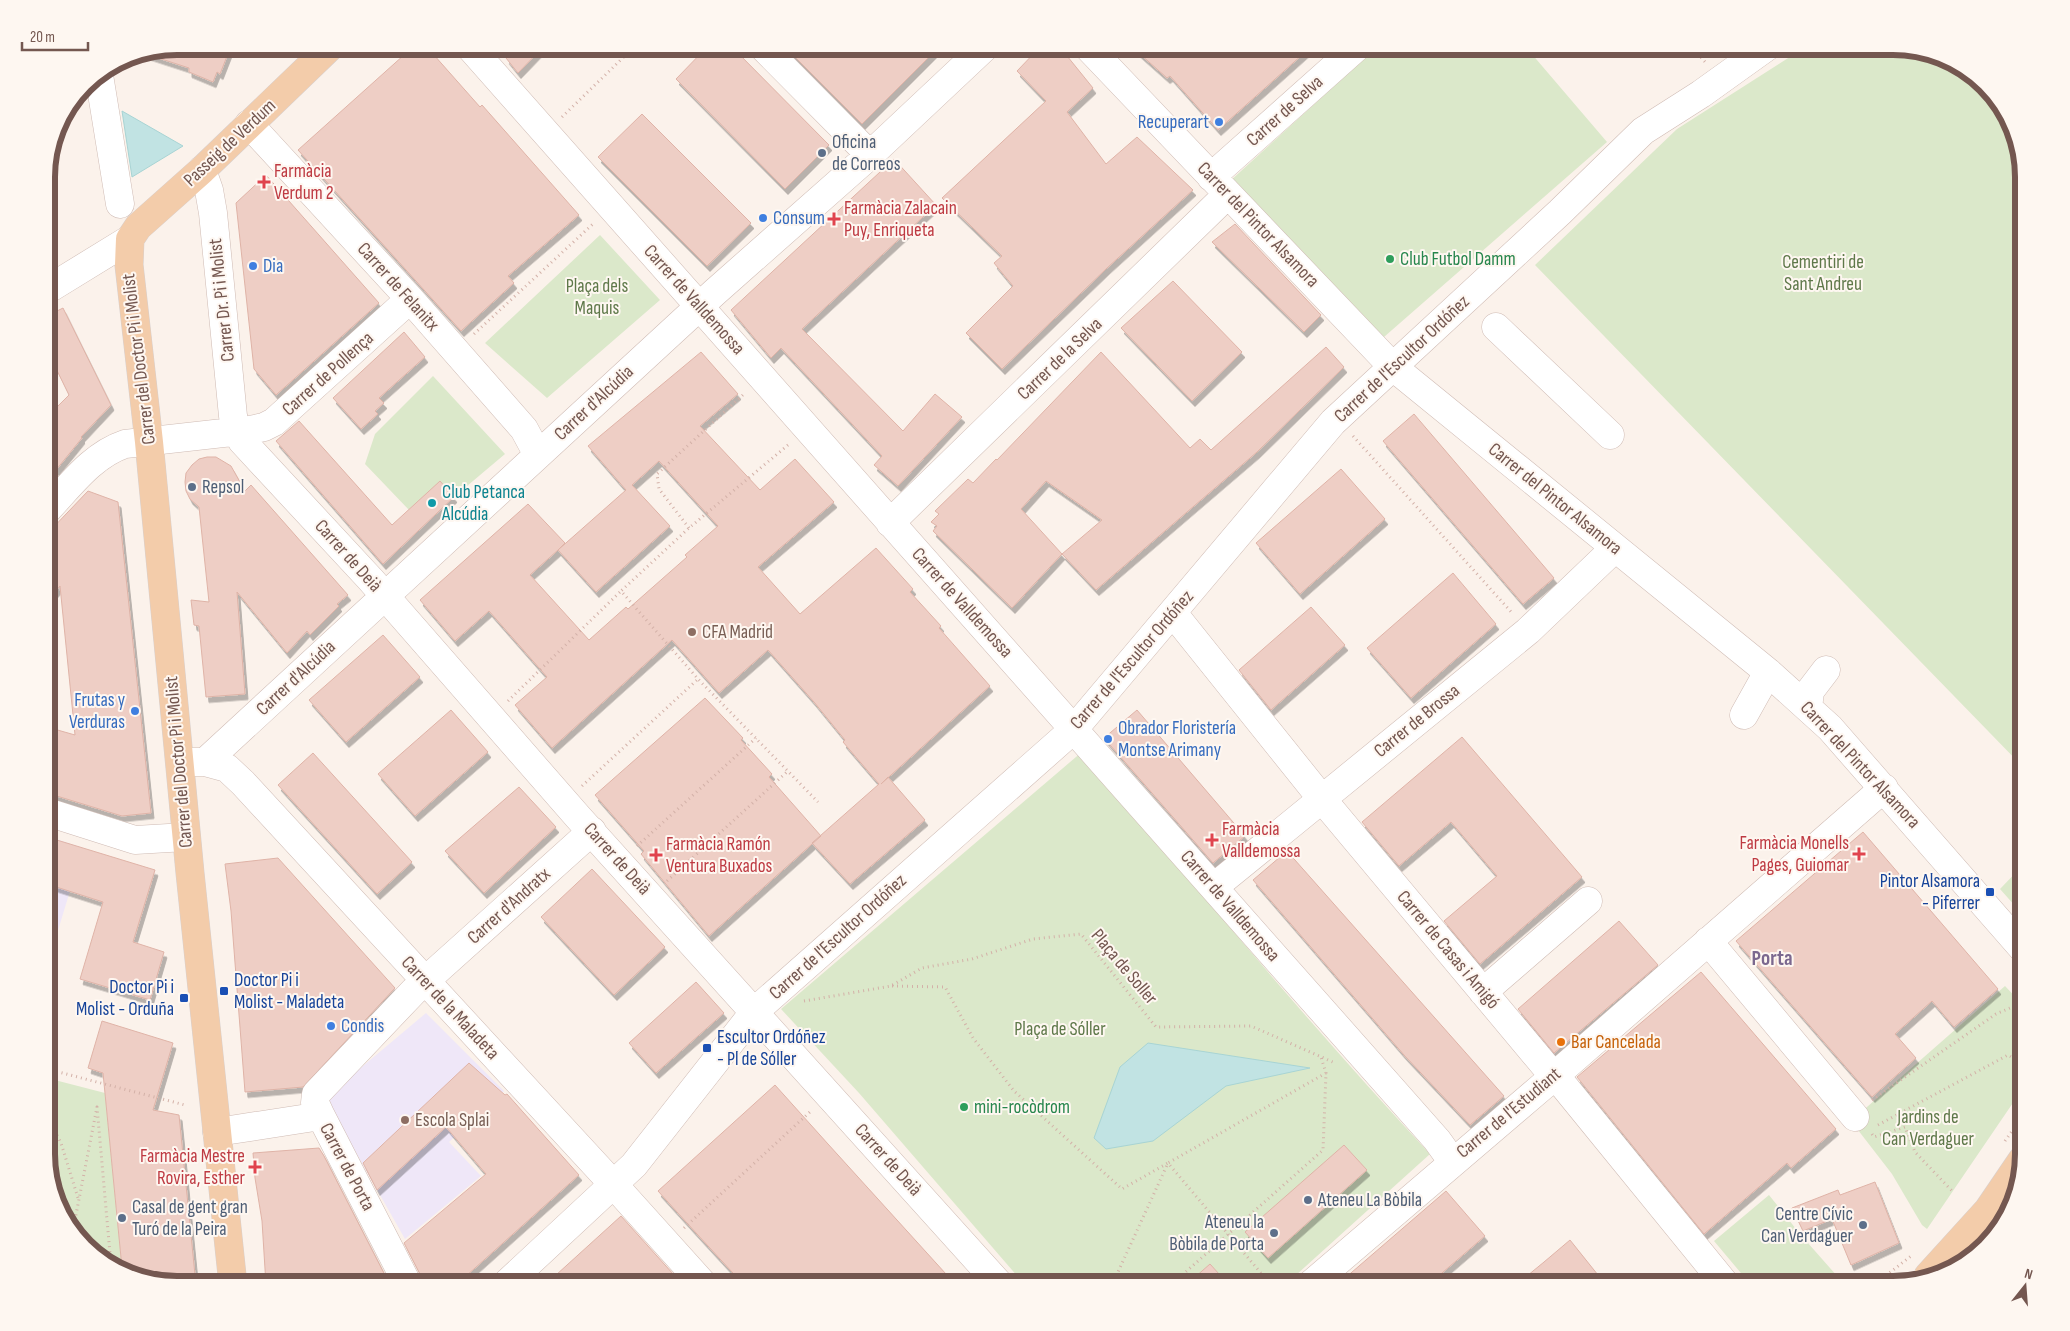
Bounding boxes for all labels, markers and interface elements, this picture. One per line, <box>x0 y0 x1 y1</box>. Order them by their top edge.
scale bar <box>22 20 89 52</box>
text: 20 m <box>30 28 55 47</box>
street label: Carrer de Selva <box>1242 71 1328 151</box>
street label: Passeig de Verdum <box>179 94 281 192</box>
place label: Recuperart <box>1138 111 1209 134</box>
marker: Recuperart <box>1213 116 1225 128</box>
place label: Oficina de Correos <box>832 131 901 176</box>
marker: Oficina de Correos <box>816 147 828 159</box>
street label: Carrer del Pintor Alsamora <box>1192 158 1324 292</box>
place label: Farmàcia Verdum 2 <box>274 160 334 205</box>
marker: Farmàcia Verdum 2 <box>258 176 270 188</box>
place label: Farmàcia Zalacain Puy, Enriqueta <box>844 197 957 242</box>
place label: Consum <box>773 207 825 230</box>
marker: Consum <box>757 212 769 224</box>
marker: Farmàcia Zalacain Puy, Enriqueta <box>828 213 840 225</box>
street label: Carrer Dr. Pi i Molist <box>204 237 240 363</box>
street label: Carrer de Felanitx <box>352 238 444 336</box>
street label: Carrer de Valldemossa <box>639 240 749 360</box>
place label: Club Futbol Damm <box>1400 248 1516 271</box>
park label: Cementiri de Sant Andreu <box>1782 251 1864 296</box>
marker: Club Futbol Damm <box>1384 253 1396 265</box>
place label: Dia <box>263 255 283 278</box>
marker: Dia <box>247 260 259 272</box>
street label: Carrer del Doctor Pi i Molist <box>117 272 161 446</box>
park label: Plaça dels Maquis <box>566 275 628 320</box>
street label: Carrer de l'Escultor Ordóñez <box>1330 290 1475 428</box>
street label: Carrer de la Selva <box>1013 313 1107 405</box>
street label: Carrer de Pollença <box>278 327 378 421</box>
street label: Carrer d'Alcúdia <box>550 360 638 446</box>
street label: Carrer del Pintor Alsamora <box>1483 438 1627 560</box>
place label: Repsol <box>202 476 244 499</box>
marker: Repsol <box>186 481 198 493</box>
place label: Club Petanca Alcúdia <box>441 481 525 526</box>
marker: Club Petanca Alcúdia <box>426 497 438 509</box>
street label: Carrer de Deià <box>310 515 386 597</box>
street label: Carrer de Valldemossa <box>907 543 1017 663</box>
street label: Carrer de l'Escultor Ordóñez <box>1065 586 1199 734</box>
place label: CFA Madrid <box>702 621 773 644</box>
marker: CFA Madrid <box>686 626 698 638</box>
street label: Carrer d'Alcúdia <box>252 635 340 721</box>
street label: Carrer del Doctor Pi i Molist <box>160 675 198 849</box>
street label: Carrer de Brossa <box>1369 679 1465 763</box>
place label: Frutas y Verduras <box>69 689 126 734</box>
street label: Carrer del Pintor Alsamora <box>1795 697 1925 833</box>
marker: Frutas y Verduras <box>129 705 141 717</box>
place label: Obrador Floristería Montse Arimany <box>1118 717 1236 762</box>
marker: Obrador Floristería Montse Arimany <box>1102 733 1114 745</box>
street label: Carrer de Deià <box>579 818 655 900</box>
place label: Farmàcia Valldemossa <box>1222 818 1301 863</box>
place label: Farmàcia Monells Pages, Guiomar <box>1740 832 1850 877</box>
place label: Farmàcia Ramón Ventura Buxados <box>666 833 773 878</box>
marker: Farmàcia Valldemossa <box>1206 834 1218 846</box>
street label: Carrer de Valldemossa <box>1175 846 1285 966</box>
marker: Farmàcia Monells Pages, Guiomar <box>1853 848 1865 860</box>
marker: Farmàcia Ramón Ventura Buxados <box>650 849 662 861</box>
street label: Carrer d'Andratx <box>463 863 555 949</box>
street label: Carrer de l'Escultor Ordóñez <box>765 869 911 1005</box>
place label: Pintor Alsamora - Piferrer <box>1880 870 1981 915</box>
street label: Carrer de Casas i Amigó <box>1392 886 1504 1014</box>
marker: Pintor Alsamora - Piferrer <box>1984 886 1996 898</box>
street label: Plaça de Soller <box>1086 925 1163 1010</box>
district label: Porta <box>1752 946 1792 971</box>
street label: Carrer de la Maladeta <box>396 951 504 1065</box>
place label: Doctor Pi i Molist - Maladeta <box>234 969 344 1014</box>
place label: Doctor Pi i Molist - Orduña <box>76 976 174 1021</box>
marker: Doctor Pi i Molist - Maladeta <box>218 985 230 997</box>
marker: Doctor Pi i Molist - Orduña <box>178 992 190 1004</box>
place label: Condis <box>341 1015 385 1038</box>
park label: Plaça de Sóller <box>1014 1018 1106 1041</box>
marker: Condis <box>325 1020 337 1032</box>
place label: Escultor Ordóñez - Pl de Sóller <box>717 1026 826 1071</box>
place label: Bar Cancelada <box>1571 1031 1661 1054</box>
marker: Bar Cancelada <box>1555 1036 1567 1048</box>
marker: Escultor Ordóñez - Pl de Sóller <box>701 1042 713 1054</box>
street label: Carrer de l'Estudiant <box>1452 1063 1566 1163</box>
place label: mini-rocòdrom <box>974 1096 1070 1119</box>
marker: mini-rocòdrom <box>958 1101 970 1113</box>
park label: Jardins de Can Verdaguer <box>1882 1106 1975 1151</box>
place label: Escola Splai <box>415 1109 489 1132</box>
marker: Escola Splai <box>399 1114 411 1126</box>
street label: Carrer de Porta <box>314 1119 380 1215</box>
street label: Carrer de Deià <box>850 1119 926 1201</box>
place label: Farmàcia Mestre Rovira, Esther <box>140 1145 246 1190</box>
marker: Farmàcia Mestre Rovira, Esther <box>249 1161 261 1173</box>
place label: Ateneu La Bòbila <box>1317 1189 1422 1212</box>
marker: Ateneu La Bòbila <box>1302 1194 1314 1206</box>
place label: Casal de gent gran Turó de la Peira <box>132 1196 248 1241</box>
place label: Centre Cívic Can Verdaguer <box>1761 1203 1854 1248</box>
place label: Ateneu la Bòbila de Porta <box>1169 1211 1264 1256</box>
marker: Casal de gent gran Turó de la Peira <box>116 1212 128 1224</box>
marker: Centre Cívic Can Verdaguer <box>1857 1219 1869 1231</box>
marker: Ateneu la Bòbila de Porta <box>1268 1227 1280 1239</box>
north arrow <box>2000 1261 2050 1311</box>
text: N <box>2023 1265 2035 1283</box>

